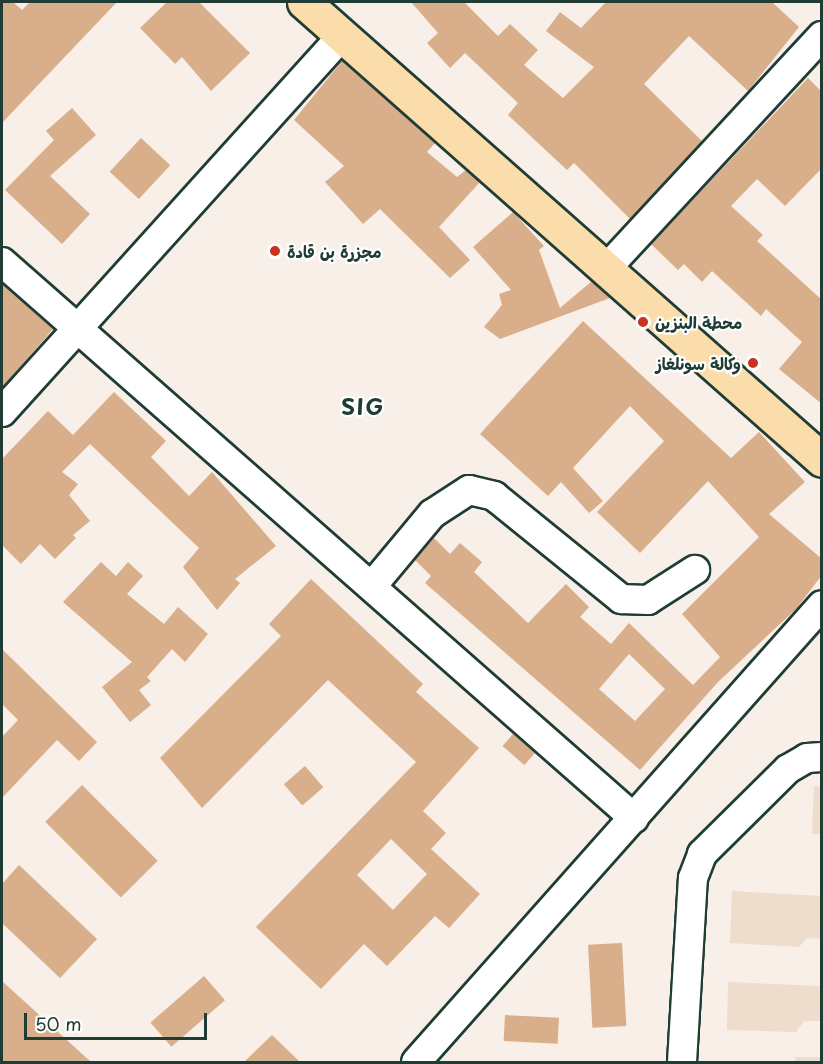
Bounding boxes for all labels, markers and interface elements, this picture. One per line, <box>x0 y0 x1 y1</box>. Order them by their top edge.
place label: مجزرة بن قادة <box>287 241 381 261</box>
marker: مجزرة بن قادة <box>268 244 282 258</box>
place label: محطة البنزين <box>655 312 742 332</box>
marker: محطة البنزين <box>636 315 650 329</box>
place label: وكالة سونلغاز <box>656 353 741 373</box>
marker: وكالة سونلغاز <box>746 356 760 370</box>
district label: SIG <box>341 393 385 419</box>
scale bar <box>27 1001 210 1039</box>
text: 50 m <box>35 1010 82 1037</box>

